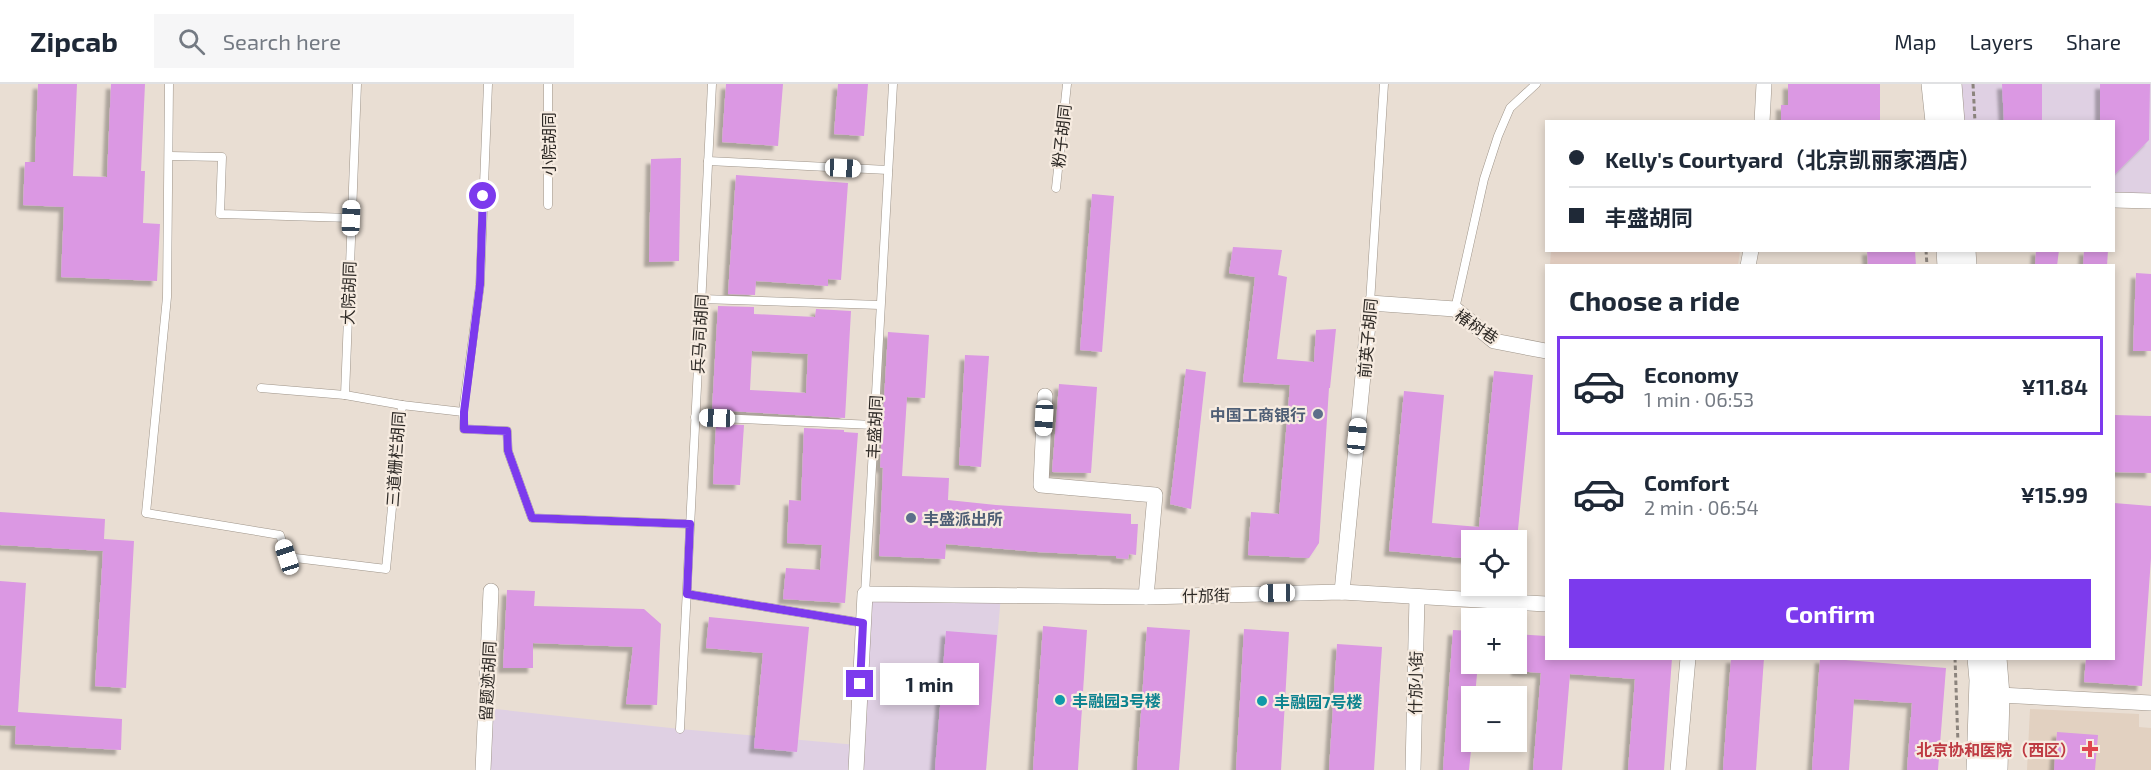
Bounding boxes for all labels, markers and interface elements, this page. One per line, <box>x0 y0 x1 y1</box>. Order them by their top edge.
search box <box>154 14 574 68</box>
text: Zipcab <box>30 24 118 58</box>
icon: search <box>175 25 208 58</box>
text: Search here <box>223 28 341 54</box>
text: Map <box>1894 29 1936 54</box>
text: Layers <box>1969 29 2033 54</box>
text: Share <box>2066 29 2121 54</box>
street label: 粉子胡同 <box>1048 103 1074 169</box>
street label: 小院胡同 <box>539 112 558 176</box>
text: Kelly's Courtyard（北京凯丽家酒店） <box>1605 146 1981 172</box>
car <box>825 158 861 178</box>
route start <box>469 182 496 209</box>
car <box>341 200 361 236</box>
text: 丰盛胡同 <box>1605 204 1693 230</box>
street label: 大院胡同 <box>337 261 359 325</box>
text: Choose a ride <box>1569 284 1740 316</box>
street label: 兵马司胡同 <box>687 294 711 374</box>
street label: 前英子胡同 <box>1354 297 1380 379</box>
street label: 椿树巷 <box>1452 305 1502 347</box>
icon: car <box>1572 359 1626 413</box>
text: Economy <box>1644 361 1739 387</box>
text: ¥11.84 <box>2021 373 2088 399</box>
text: 1 min · 06:53 <box>1644 387 1754 411</box>
street label: 丰盛胡同 <box>863 395 885 459</box>
car <box>1034 400 1054 436</box>
place label: 中国工商银行 <box>1210 405 1306 424</box>
marker: 中国工商银行 <box>1311 407 1325 421</box>
car <box>699 408 735 428</box>
street label: 三道栅栏胡同 <box>382 410 408 508</box>
car <box>1346 417 1368 455</box>
icon: car <box>1572 467 1626 521</box>
text: Comfort <box>1644 469 1729 495</box>
text: ¥15.99 <box>2020 481 2088 507</box>
text: 2 min · 06:54 <box>1644 495 1759 519</box>
place label: 丰盛派出所 <box>923 509 1003 528</box>
marker: 丰盛派出所 <box>904 511 918 525</box>
map controls <box>1461 530 1527 752</box>
button: locate <box>1461 530 1527 596</box>
car <box>273 537 301 577</box>
button: Confirm <box>1569 579 2091 648</box>
car <box>1259 584 1295 602</box>
street label: 什邡街 <box>1182 585 1230 605</box>
button: + <box>1461 608 1527 674</box>
street label: 留题迹胡同 <box>475 641 499 721</box>
street label: 什邡小街 <box>1405 651 1425 715</box>
callout: 1 min <box>881 663 980 705</box>
route end <box>846 670 873 697</box>
text: 1 min <box>905 672 954 696</box>
button: − <box>1461 686 1527 752</box>
place label: 丰融园3号楼 <box>1072 691 1161 710</box>
place label: 丰融园7号楼 <box>1274 692 1362 711</box>
marker: 丰融园3号楼 <box>1053 693 1067 707</box>
marker: 丰融园7号楼 <box>1255 694 1269 708</box>
place label: 北京协和医院（西区） <box>1916 740 2076 759</box>
marker: 北京协和医院（西区） <box>2081 740 2099 758</box>

